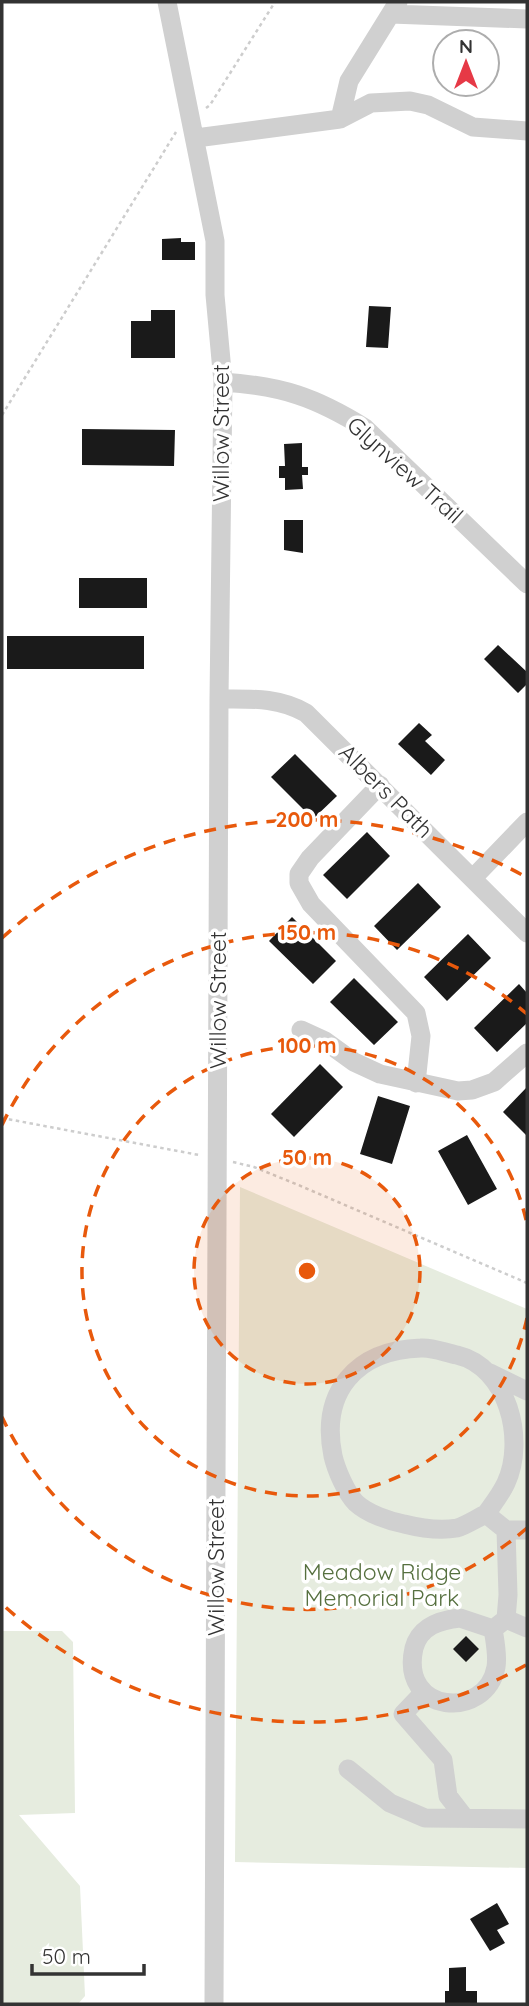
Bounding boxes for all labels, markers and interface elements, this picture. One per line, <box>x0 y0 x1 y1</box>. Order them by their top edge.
north arrow <box>431 28 501 98</box>
text: N <box>459 34 473 58</box>
street label: Willow Street <box>206 364 235 502</box>
street label: Glynview Trail <box>341 410 469 529</box>
street label: Albers Path <box>333 737 440 844</box>
text: 200 m <box>276 806 338 832</box>
text: 150 m <box>278 919 336 945</box>
street label: Willow Street <box>203 931 232 1069</box>
text: 100 m <box>277 1032 337 1058</box>
text: 50 m <box>282 1144 332 1170</box>
centre of rings <box>295 1259 319 1283</box>
street label: Willow Street <box>201 1498 230 1636</box>
park label: Meadow Ridge Memorial Park <box>303 1557 461 1612</box>
scale bar <box>32 1932 144 1976</box>
text: 50 m <box>42 1943 91 1969</box>

